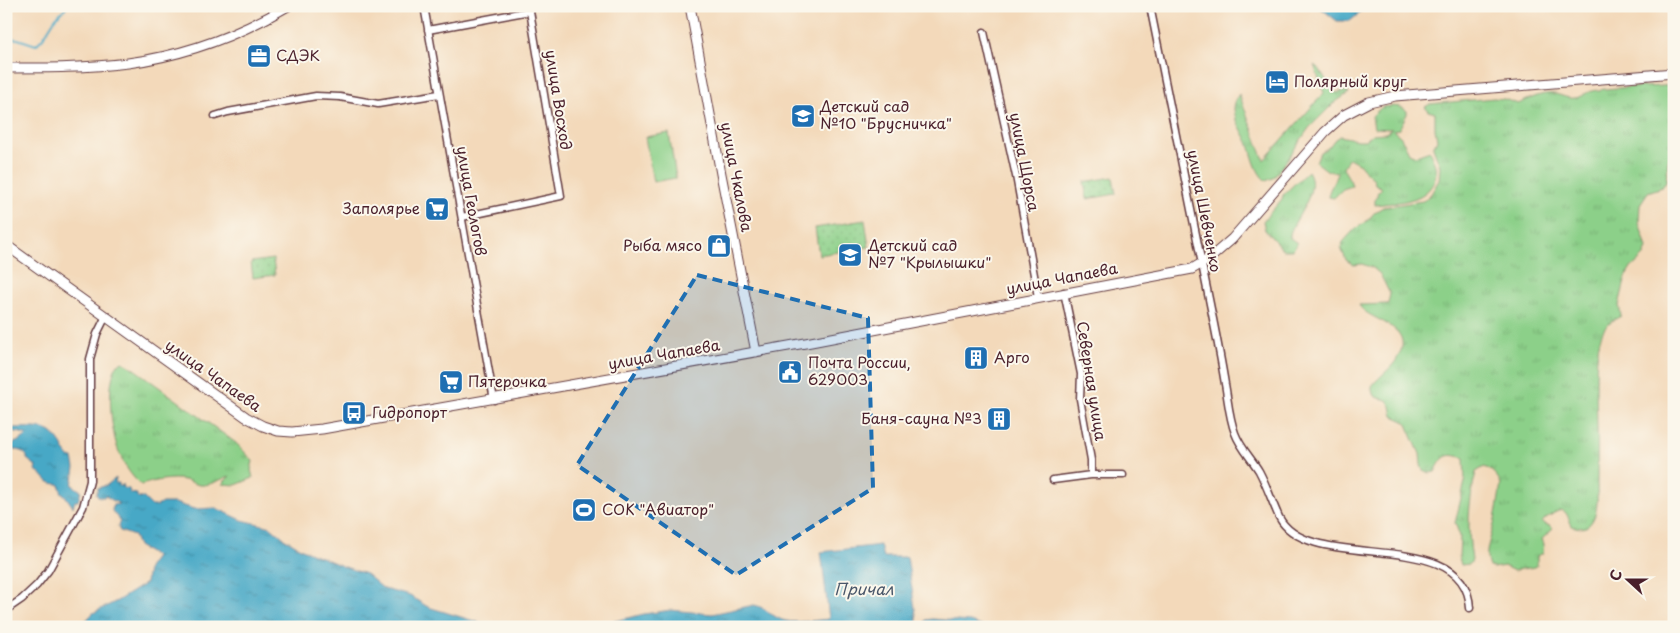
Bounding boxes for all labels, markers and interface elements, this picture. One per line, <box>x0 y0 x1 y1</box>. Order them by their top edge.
office icon: СДЭК <box>246 43 272 69</box>
place label: СДЭК <box>276 43 320 66</box>
street label: улица Восход <box>540 48 579 151</box>
hotel icon: Полярный круг <box>1264 69 1290 95</box>
place label: Полярный круг <box>1294 69 1407 92</box>
place label: Детский сад №10 "Брусничка" <box>819 94 952 134</box>
school or university icon: Детский сад №10 "Брусничка" <box>790 103 816 129</box>
street label: улица Щорса <box>1005 110 1046 214</box>
street label: улица Чкалова <box>716 120 760 234</box>
street label: улица Геологов <box>451 144 494 258</box>
street label: улица Шевченко <box>1182 147 1229 274</box>
place label: Заполярье <box>343 196 420 219</box>
supermarket icon: Заполярье <box>424 196 450 222</box>
place label: Рыба мясо <box>623 233 702 256</box>
shop icon: Рыба мясо <box>706 233 732 259</box>
place label: Детский сад №7 "Крылышки" <box>867 233 991 273</box>
school or university icon: Детский сад №7 "Крылышки" <box>837 242 863 268</box>
street label: улица Чапаева <box>1004 255 1120 300</box>
street label: Северная улица <box>1072 319 1113 443</box>
street label: улица Чапаева <box>606 332 722 375</box>
street label: улица Чапаева <box>161 333 267 417</box>
building icon: Арго <box>963 345 989 371</box>
place label: Арго <box>994 345 1030 368</box>
place label: Почта России, 629003 <box>808 350 911 390</box>
public building icon: Почта России, 629003 <box>777 359 803 385</box>
supermarket icon: Пятерочка <box>438 369 464 395</box>
place label: Пятерочка <box>468 369 547 392</box>
bus stop icon: Гидропорт <box>341 400 367 426</box>
place label: Гидропорт <box>372 400 448 423</box>
place label: Баня-сауна №3 <box>861 406 982 429</box>
building icon: Баня-сауна №3 <box>986 406 1012 432</box>
sports icon: СОК "Авиатор" <box>571 497 597 523</box>
place label: СОК "Авиатор" <box>602 497 714 520</box>
north arrow <box>1602 556 1652 606</box>
text: С <box>1604 566 1627 584</box>
water label: Причал <box>834 576 894 600</box>

